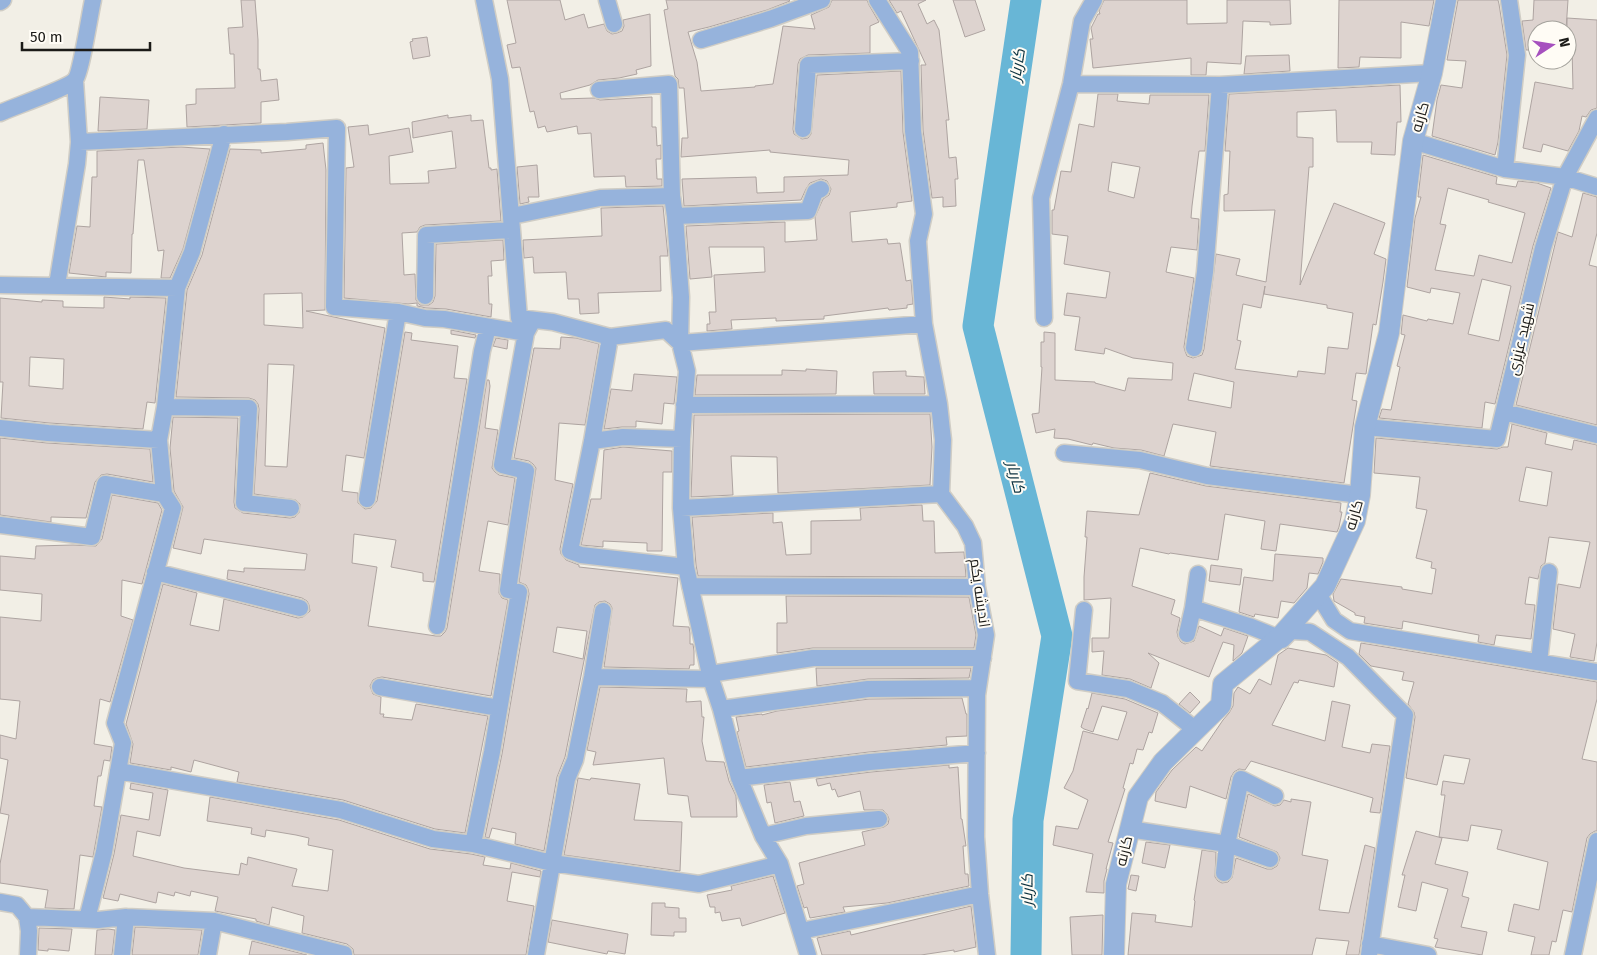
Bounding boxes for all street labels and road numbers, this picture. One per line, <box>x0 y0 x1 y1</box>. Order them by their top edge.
street label: کارته <box>1407 100 1433 134</box>
street label: شهید عزیزی <box>1504 301 1539 377</box>
street label: کارته <box>1341 498 1367 532</box>
street label: اندیشه یکم <box>965 557 994 629</box>
street label: کارته <box>1112 834 1136 868</box>

